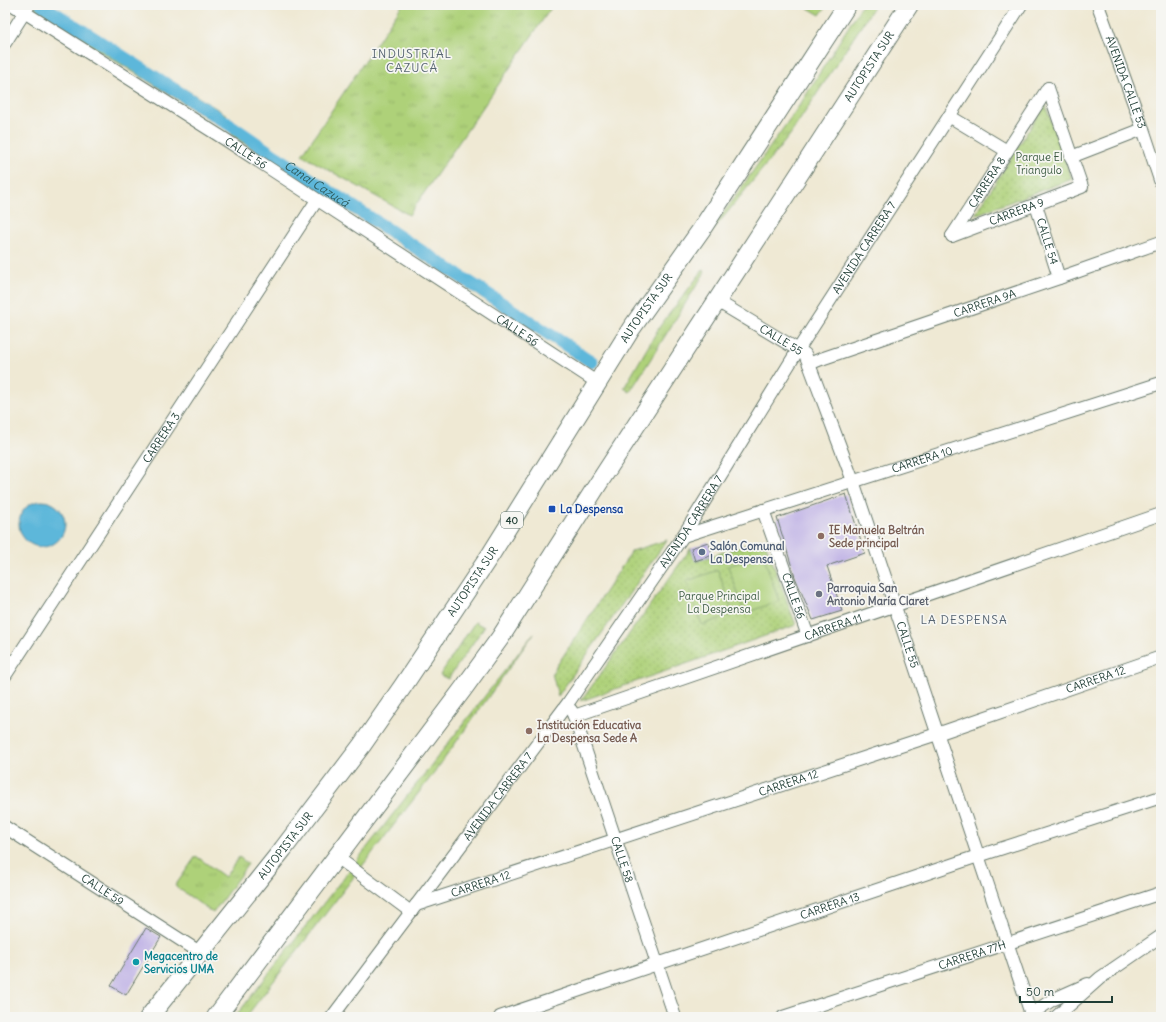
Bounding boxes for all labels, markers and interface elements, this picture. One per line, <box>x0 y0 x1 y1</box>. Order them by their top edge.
street label: AUTOPISTA SUR <box>841 28 897 104</box>
street label: AVENIDA CALLE 53 <box>1103 34 1149 131</box>
district label: INDUSTRIAL CAZUCÁ <box>372 46 452 75</box>
street label: CALLE 56 <box>222 134 270 172</box>
park label: Parque El Triangulo <box>1016 150 1062 177</box>
street label: CARRERA 8 <box>965 154 1008 210</box>
water label: Canal Cazucá <box>282 157 353 211</box>
street label: CARRERA 9 <box>987 195 1046 228</box>
street label: AVENIDA CARRERA 7 <box>829 199 899 296</box>
street label: CALLE 54 <box>1034 216 1061 266</box>
street label: AUTOPISTA SUR <box>617 270 675 345</box>
street label: CARRERA 9A <box>952 286 1018 320</box>
street label: CALLE 56 <box>493 311 541 349</box>
street label: CALLE 55 <box>757 321 805 358</box>
street label: CARRERA 3 <box>140 410 183 466</box>
street label: CARRERA 10 <box>890 443 954 476</box>
street label: AVENIDA CARRERA 7 <box>656 472 726 570</box>
place label: La Despensa <box>560 502 624 517</box>
marker: La Despensa <box>547 504 557 514</box>
road number: 40 <box>501 512 523 528</box>
place label: IE Manuela Beltrán Sede principal <box>829 523 925 551</box>
marker: IE Manuela Beltrán Sede principal <box>816 531 826 541</box>
place label: Salón Comunal La Despensa <box>710 539 784 567</box>
street label: AUTOPISTA SUR <box>444 544 501 619</box>
marker: Salón Comunal La Despensa <box>697 547 707 557</box>
street label: CALLE 56 <box>779 571 808 621</box>
place label: Parroquia San Antonio María Claret <box>827 581 929 608</box>
park label: Parque Principal La Despensa <box>678 589 760 616</box>
marker: Parroquia San Antonio María Claret <box>814 589 824 599</box>
street label: CARRERA 11 <box>802 610 864 643</box>
district label: LA DESPENSA <box>920 612 1008 627</box>
street label: CALLE 55 <box>893 620 922 670</box>
street label: CARRERA 12 <box>1064 663 1127 696</box>
place label: Institución Educativa La Despensa Sede A <box>537 718 642 746</box>
marker: Institución Educativa La Despensa Sede A <box>524 726 534 736</box>
street label: AVENIDA CARRERA 7 <box>460 749 536 843</box>
street label: CARRERA 12 <box>757 766 820 799</box>
street label: AUTOPISTA SUR <box>255 809 316 882</box>
street label: CALLE 58 <box>608 834 636 884</box>
street label: CARRERA 12 <box>449 867 512 900</box>
street label: CALLE 59 <box>79 871 127 909</box>
street label: CARRERA 13 <box>798 889 861 922</box>
street label: CARRERA 77H <box>937 937 1008 973</box>
place label: Megacentro de Servicios UMA <box>144 949 218 976</box>
marker: Megacentro de Servicios UMA <box>131 957 141 967</box>
scale bar <box>1020 978 1112 1004</box>
text: 50 m <box>1026 984 1055 999</box>

